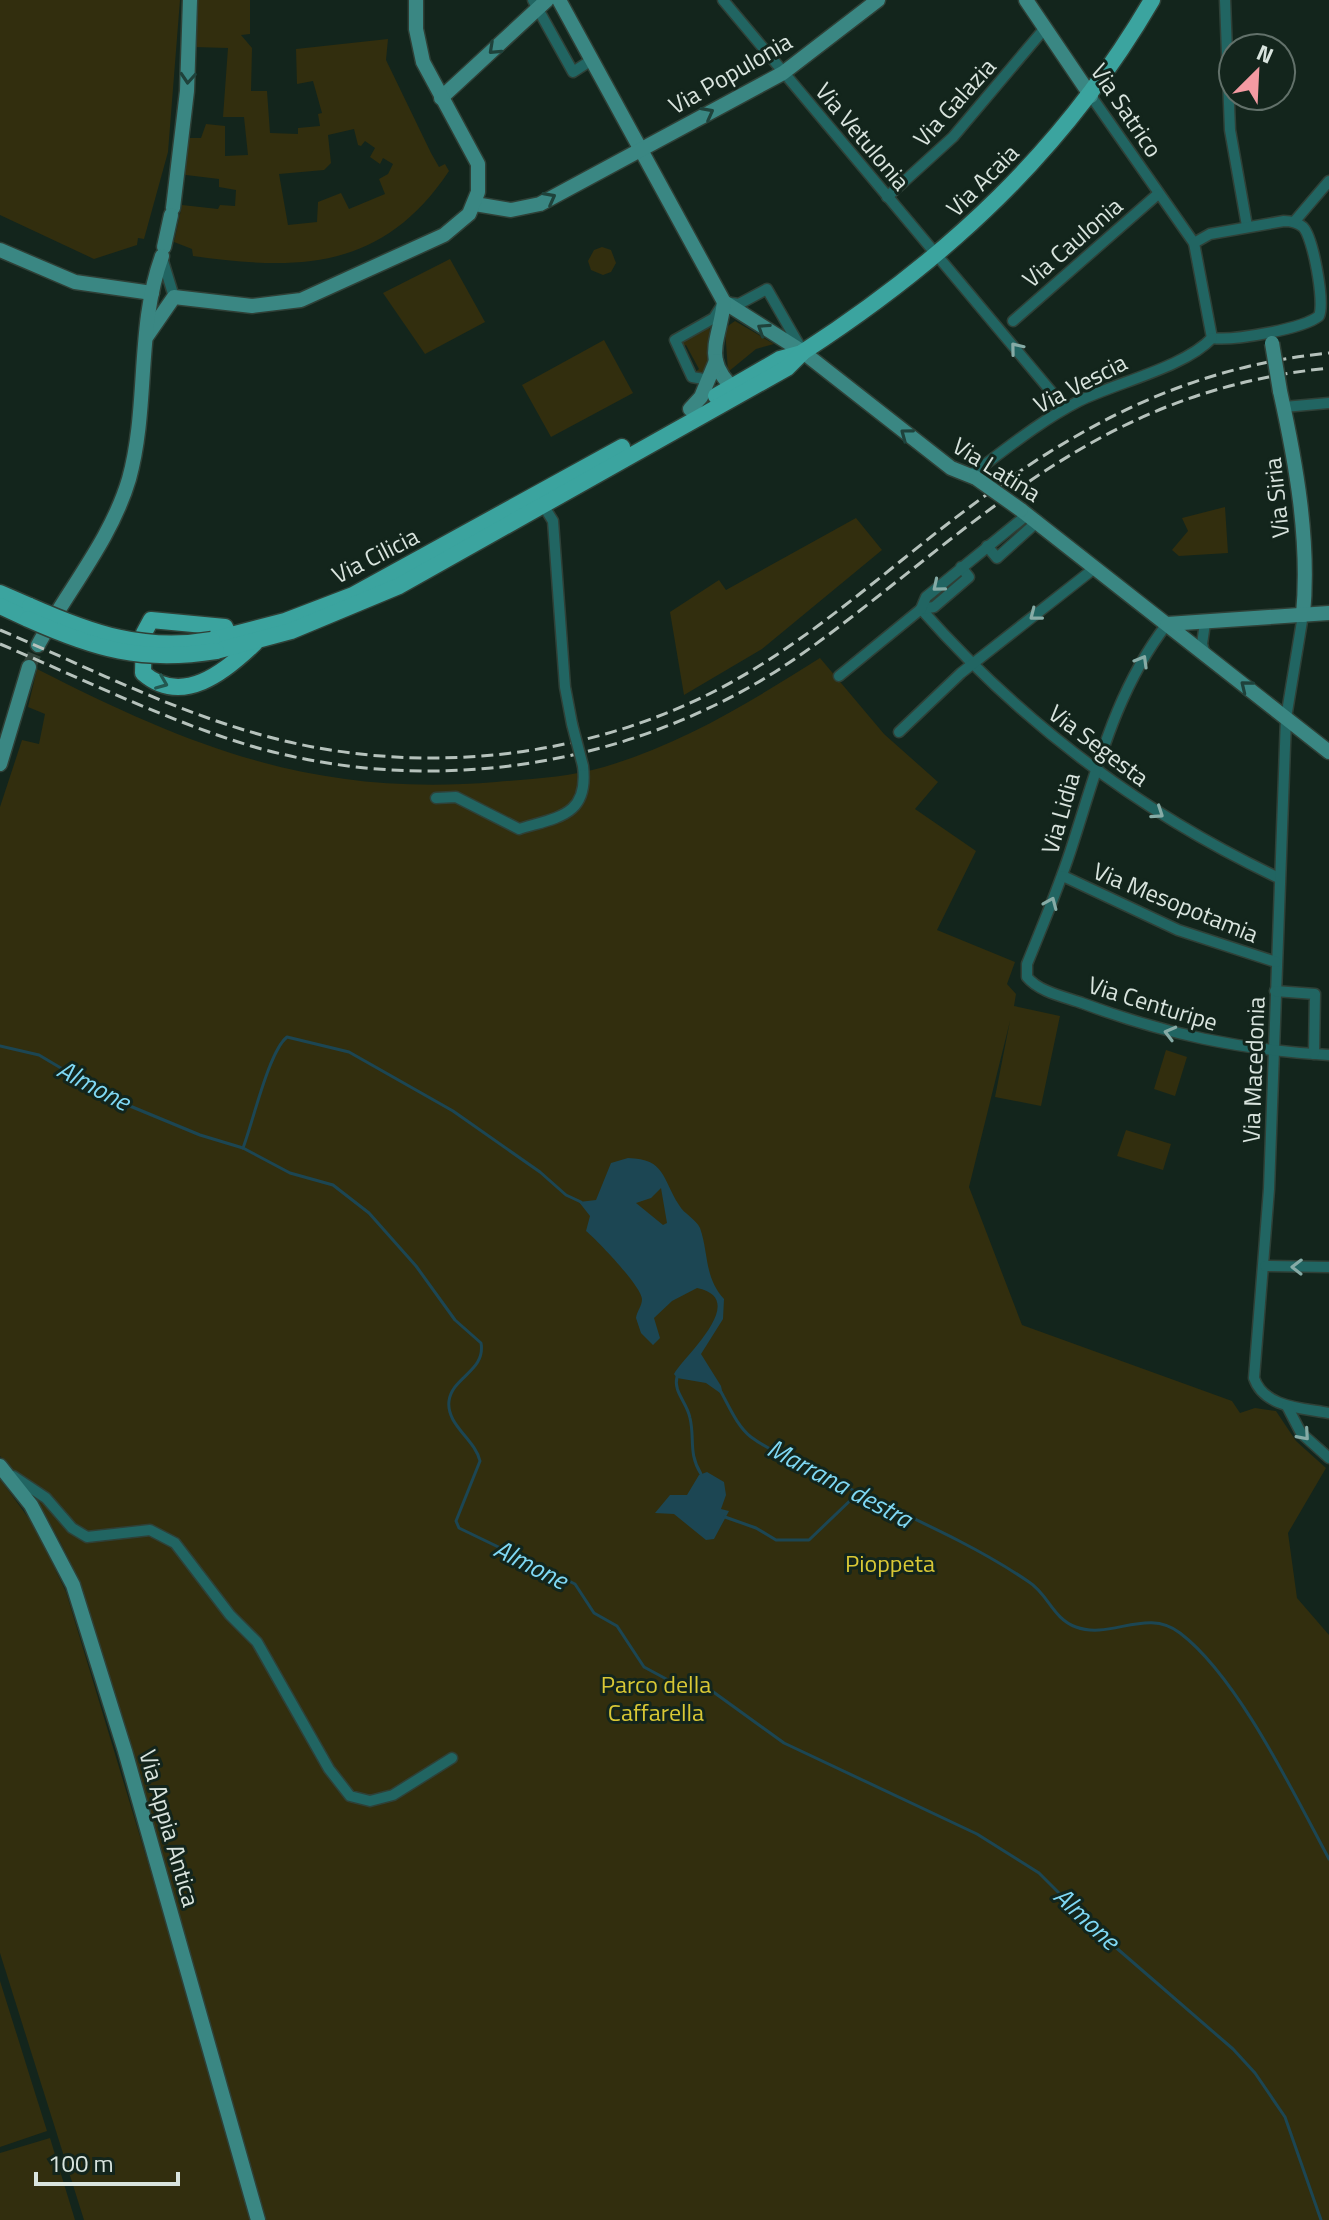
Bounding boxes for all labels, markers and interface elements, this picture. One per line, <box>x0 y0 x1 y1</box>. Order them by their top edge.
street label: Via Populonia <box>662 23 798 123</box>
north arrow <box>1217 32 1297 112</box>
text: N <box>1251 35 1279 72</box>
one-way arrow <box>489 39 504 53</box>
street label: Via Galazia <box>904 49 1004 155</box>
street label: Via Satrico <box>1082 56 1172 164</box>
one-way arrow <box>180 72 197 85</box>
street label: Via Vetulonia <box>807 74 919 198</box>
one-way arrow <box>699 107 714 123</box>
street label: Via Acaia <box>937 135 1027 225</box>
street label: Via Caulonia <box>1014 188 1130 296</box>
one-way arrow <box>542 193 556 208</box>
one-way arrow <box>757 324 771 339</box>
one-way arrow <box>1011 343 1026 357</box>
street label: Via Vescia <box>1027 344 1133 422</box>
street label: Via Latina <box>946 428 1048 510</box>
one-way arrow <box>900 429 915 444</box>
street label: Via Siria <box>1254 456 1298 540</box>
street label: Via Cilicia <box>325 518 425 592</box>
one-way arrow <box>933 576 947 591</box>
one-way arrow <box>1030 605 1044 620</box>
one-way arrow <box>1132 655 1148 670</box>
one-way arrow <box>154 673 168 690</box>
one-way arrow <box>1240 682 1255 696</box>
street label: Via Segesta <box>1041 695 1157 795</box>
street label: Via Lidia <box>1031 768 1089 858</box>
one-way arrow <box>1150 803 1164 818</box>
street label: Via Mesopotamia <box>1088 852 1264 952</box>
one-way arrow <box>1042 897 1058 912</box>
street label: Via Centuripe <box>1084 966 1222 1040</box>
street label: Via Macedonia <box>1232 996 1274 1144</box>
one-way arrow <box>1163 1026 1177 1042</box>
water label: Almone <box>50 1049 139 1121</box>
one-way arrow <box>1290 1258 1303 1275</box>
one-way arrow <box>1294 1426 1309 1441</box>
water label: Marrana destra <box>761 1428 921 1539</box>
water label: Almone <box>487 1529 576 1600</box>
park label: Pioppeta <box>845 1545 935 1581</box>
park label: Parco della Caffarella <box>601 1666 711 1730</box>
street label: Via Appia Antica <box>130 1745 210 1911</box>
water label: Almone <box>1045 1877 1130 1960</box>
scale bar <box>36 2136 178 2186</box>
text: 100 m <box>48 2145 114 2181</box>

